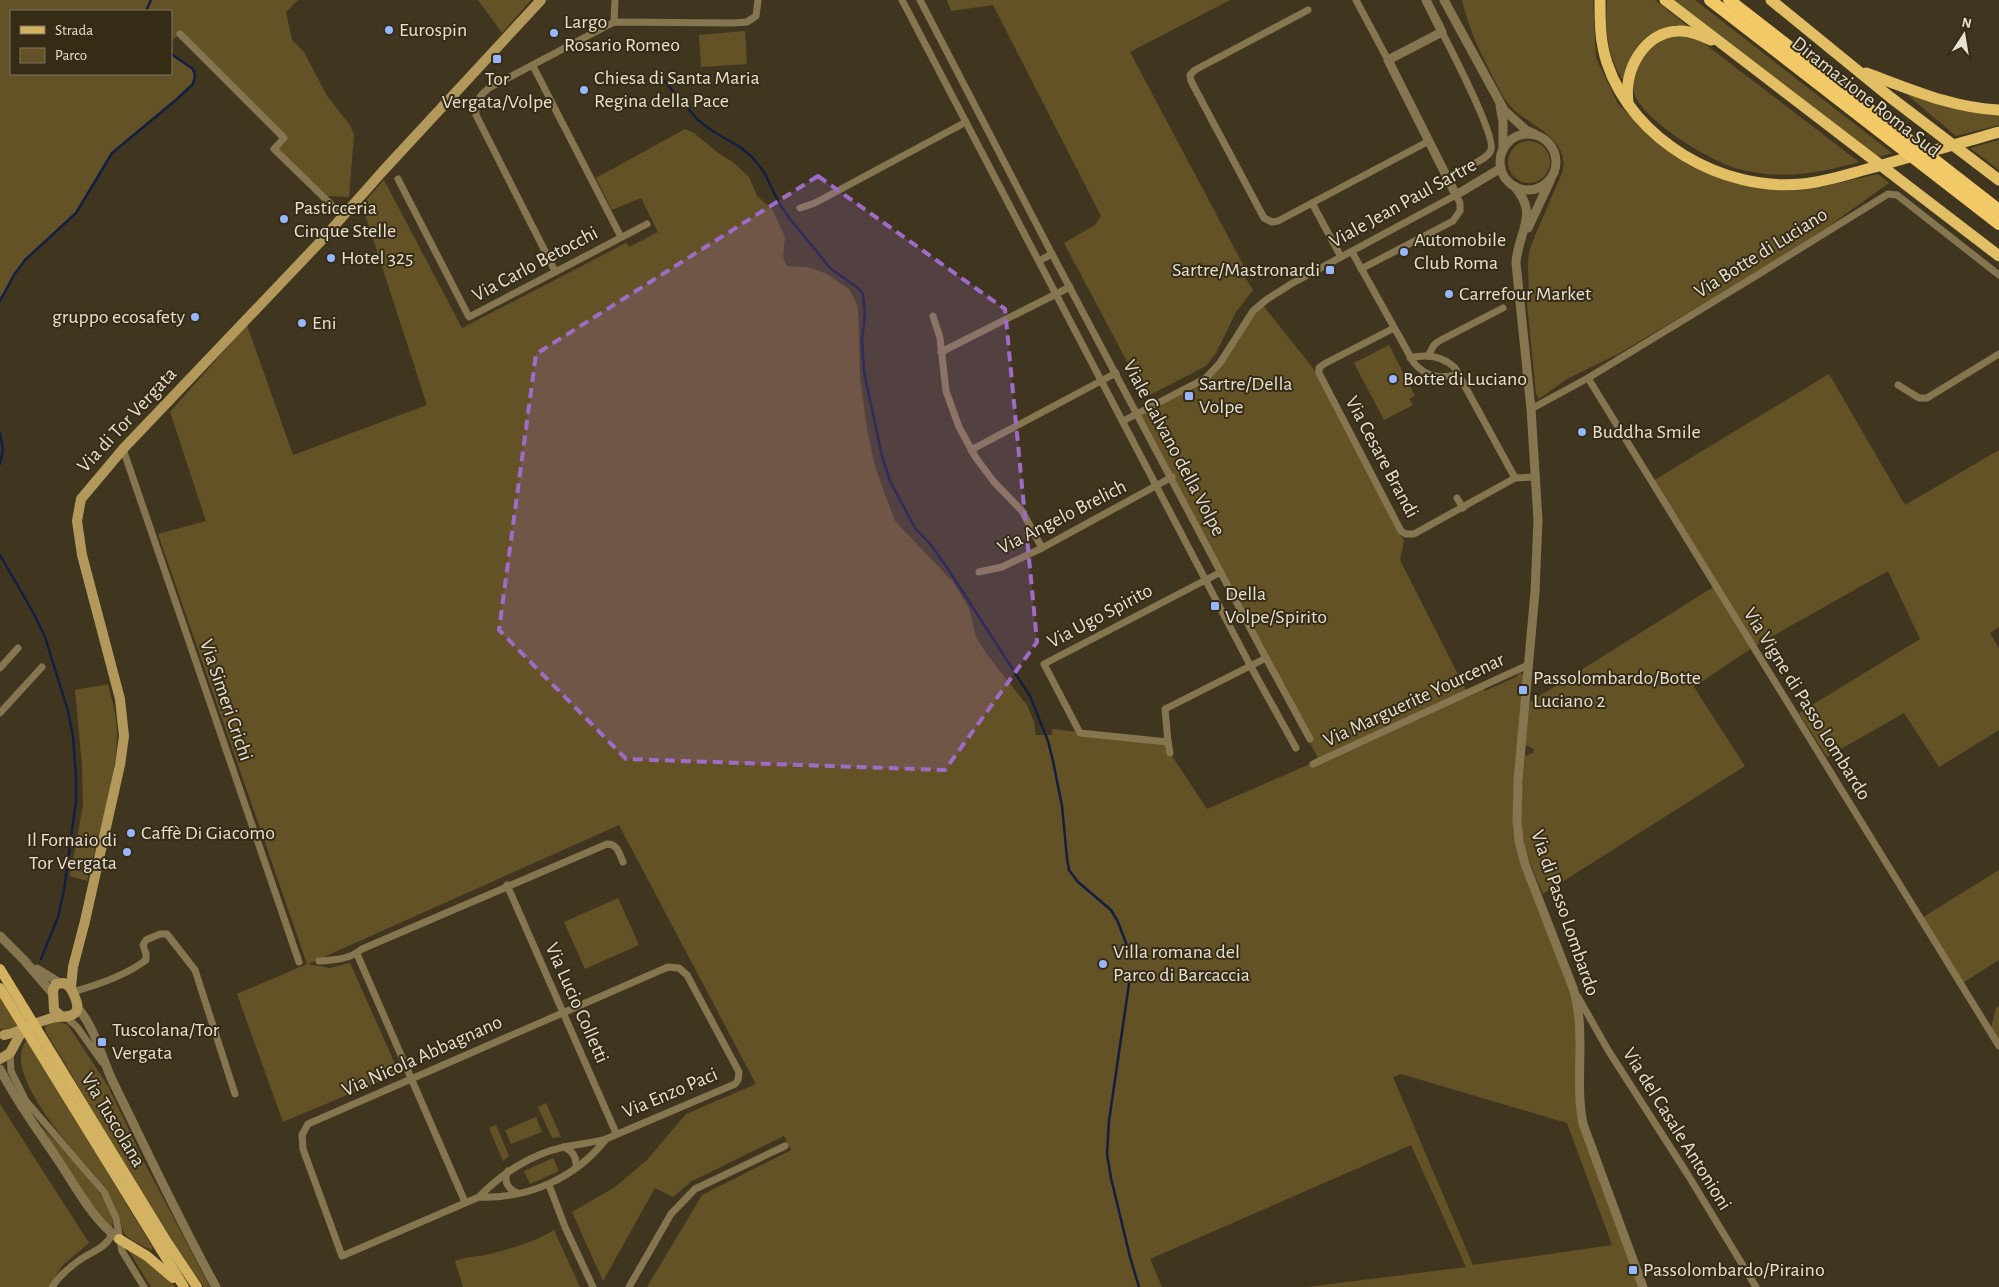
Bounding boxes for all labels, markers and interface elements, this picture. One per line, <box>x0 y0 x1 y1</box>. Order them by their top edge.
legend <box>10 10 172 75</box>
north arrow <box>1939 10 1989 60</box>
place label: Largo Rosario Romeo <box>564 12 680 55</box>
text: N <box>1960 15 1973 31</box>
place label: Eurospin <box>399 20 467 40</box>
text: Strada <box>55 23 93 38</box>
marker: Eurospin <box>383 24 395 36</box>
marker: Largo Rosario Romeo <box>548 27 560 39</box>
street label: Diramazione Roma Sud <box>1788 33 1944 161</box>
text: Parco <box>55 48 87 63</box>
marker: Tor Vergata/Volpe <box>491 53 503 65</box>
place label: Chiesa di Santa Maria Regina della Pace <box>594 68 760 111</box>
place label: Tor Vergata/Volpe <box>442 69 552 112</box>
marker: Chiesa di Santa Maria Regina della Pace <box>578 84 590 96</box>
street label: Viale Jean Paul Sartre <box>1326 154 1480 252</box>
place label: Pasticceria Cinque Stelle <box>294 198 396 241</box>
street label: Via Botte di Luciano <box>1691 204 1831 302</box>
marker: Pasticceria Cinque Stelle <box>278 213 290 225</box>
street label: Via Carlo Betocchi <box>469 223 601 305</box>
place label: Automobile Club Roma <box>1414 230 1506 273</box>
marker: Automobile Club Roma <box>1398 246 1410 258</box>
place label: Hotel 325 <box>341 248 413 268</box>
marker: Hotel 325 <box>325 252 337 264</box>
place label: Sartre/Mastronardi <box>1172 260 1320 280</box>
marker: Sartre/Mastronardi <box>1324 264 1336 276</box>
place label: Carrefour Market <box>1459 284 1592 304</box>
marker: Carrefour Market <box>1443 288 1455 300</box>
place label: gruppo ecosafety <box>52 307 185 327</box>
marker: gruppo ecosafety <box>189 311 201 323</box>
place label: Eni <box>312 313 337 333</box>
marker: Eni <box>296 317 308 329</box>
street label: Viale Galvano della Volpe <box>1119 357 1229 539</box>
street label: Via di Tor Vergata <box>73 364 181 476</box>
place label: Botte di Luciano <box>1403 369 1527 389</box>
marker: Botte di Luciano <box>1387 373 1399 385</box>
place label: Sartre/Della Volpe <box>1199 374 1293 417</box>
marker: Sartre/Della Volpe <box>1183 390 1195 402</box>
street label: Via Cesare Brandi <box>1342 393 1422 521</box>
place label: Buddha Smile <box>1592 422 1701 442</box>
marker: Buddha Smile <box>1576 426 1588 438</box>
street label: Via Angelo Brelich <box>994 476 1130 558</box>
street label: Via Ugo Spirito <box>1044 580 1156 652</box>
place label: Della Volpe/Spirito <box>1225 584 1327 627</box>
marker: Della Volpe/Spirito <box>1209 600 1221 612</box>
street label: Via Vigne di Passo Lombardo <box>1740 604 1874 804</box>
street label: Via Simeri Crichi <box>196 637 256 763</box>
street label: Via Marguerite Yourcenar <box>1320 649 1508 751</box>
place label: Passolombardo/Botte Luciano 2 <box>1533 668 1701 711</box>
marker: Passolombardo/Botte Luciano 2 <box>1517 684 1529 696</box>
place label: Caffè Di Giacomo <box>141 823 275 843</box>
marker: Caffè Di Giacomo <box>125 827 137 839</box>
street label: Via di Passo Lombardo <box>1527 828 1603 998</box>
place label: Il Fornaio di Tor Vergata <box>27 830 117 873</box>
marker: Il Fornaio di Tor Vergata <box>121 846 133 858</box>
street label: Via Lucio Colletti <box>542 940 612 1066</box>
place label: Villa romana del Parco di Barcaccia <box>1113 942 1250 985</box>
marker: Villa romana del Parco di Barcaccia <box>1097 958 1109 970</box>
street label: Via Nicola Abbagnano <box>339 1012 505 1100</box>
place label: Tuscolana/Tor Vergata <box>112 1020 220 1063</box>
marker: Tuscolana/Tor Vergata <box>96 1036 108 1048</box>
street label: Via del Casale Antonioni <box>1619 1044 1735 1214</box>
street label: Via Enzo Paci <box>620 1064 720 1122</box>
street label: Via Tuscolana <box>77 1070 149 1170</box>
place label: Passolombardo/Piraino <box>1643 1260 1825 1280</box>
marker: Passolombardo/Piraino <box>1627 1264 1639 1276</box>

